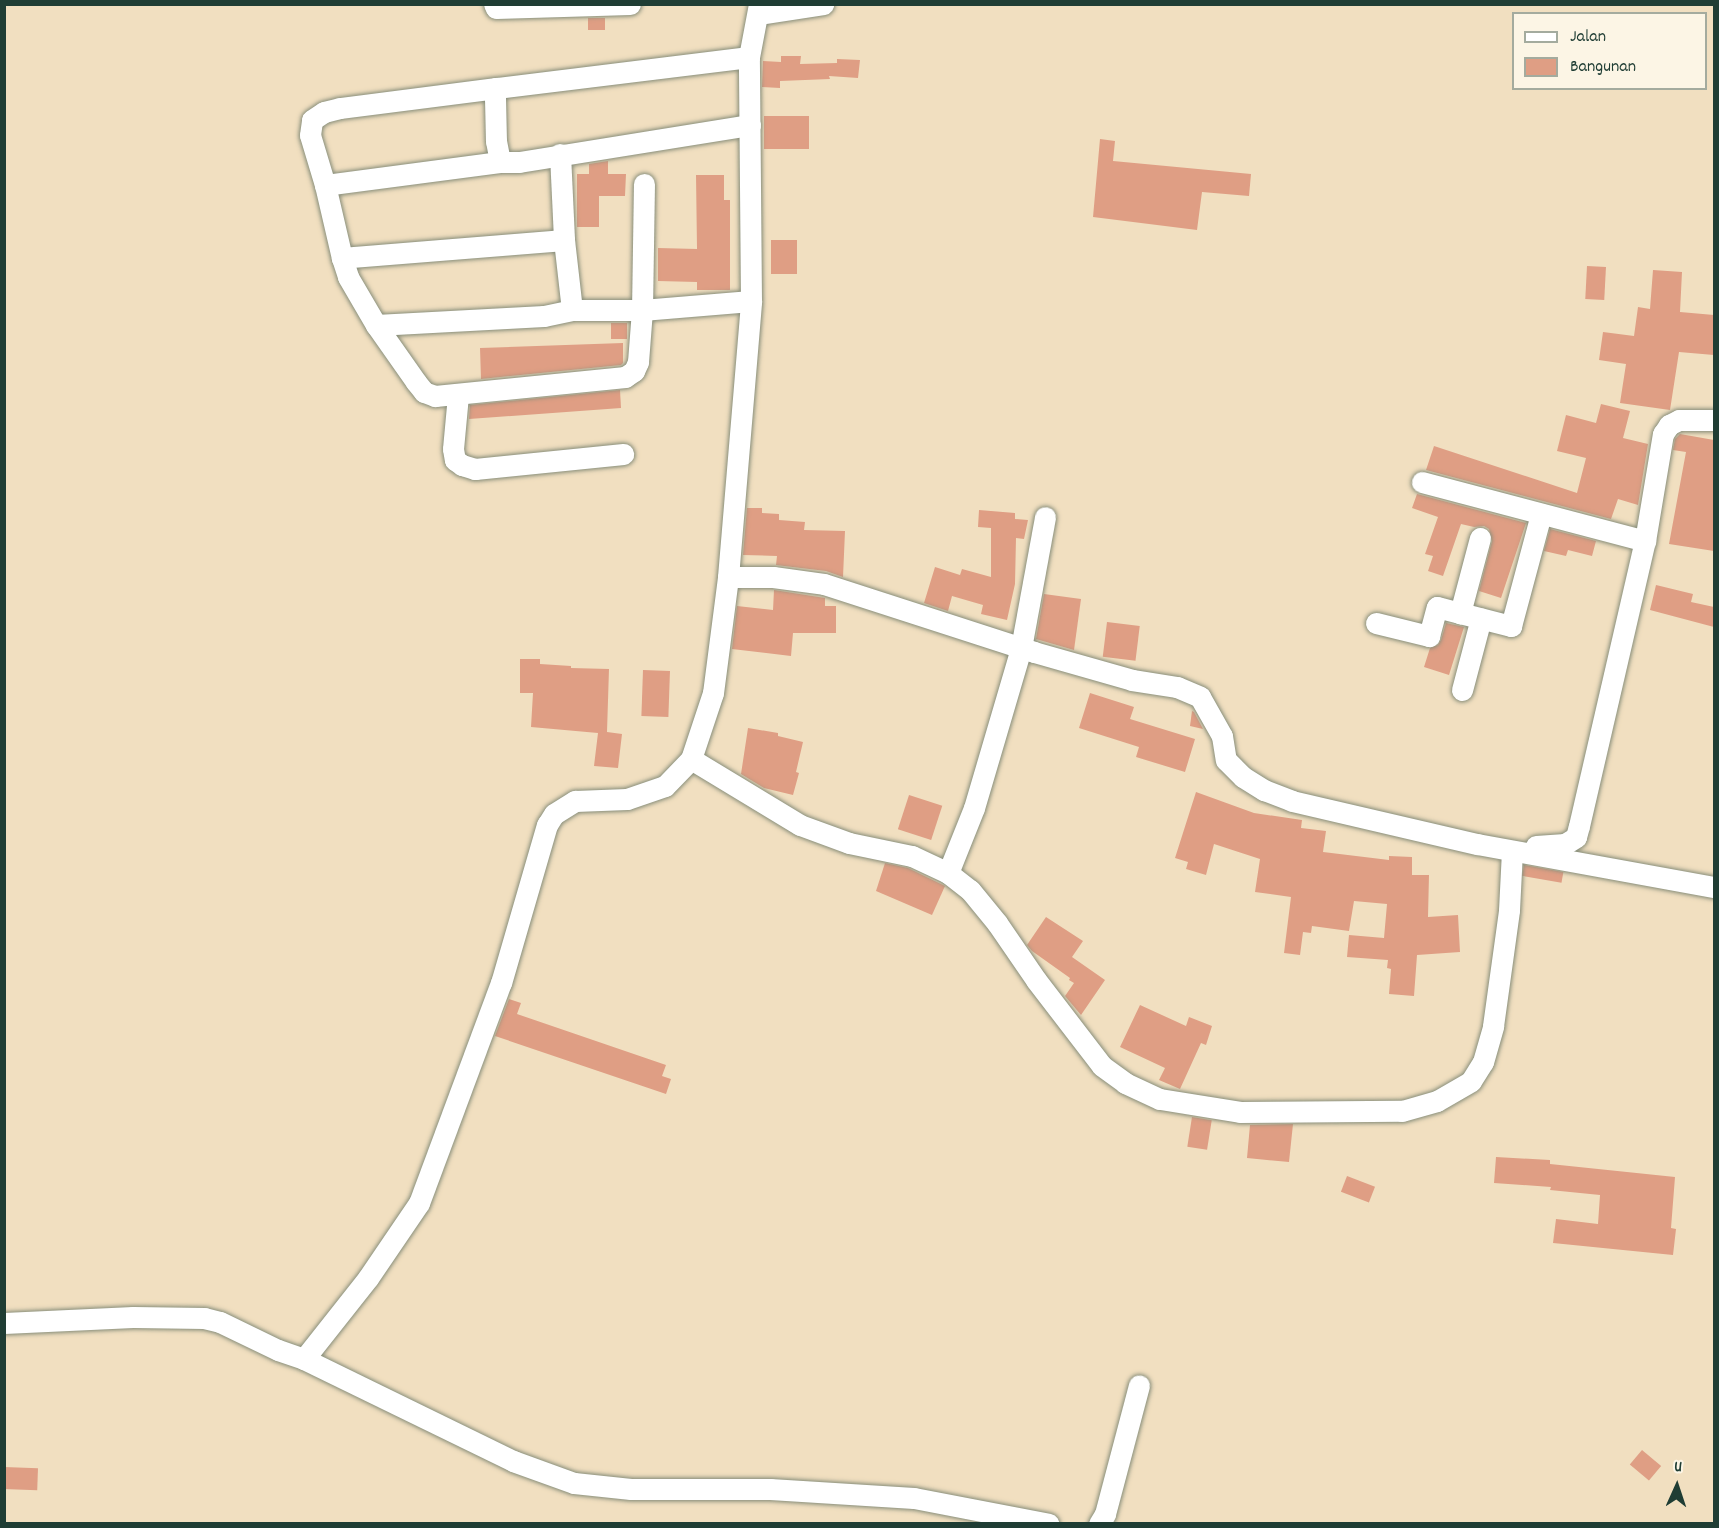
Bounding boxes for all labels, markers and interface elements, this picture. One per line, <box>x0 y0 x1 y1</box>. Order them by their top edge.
legend <box>1512 12 1707 90</box>
text: Jalan <box>1570 25 1606 50</box>
text: Bangunan <box>1570 55 1636 80</box>
north arrow <box>1647 1456 1707 1516</box>
text: U <box>1674 1456 1682 1479</box>

